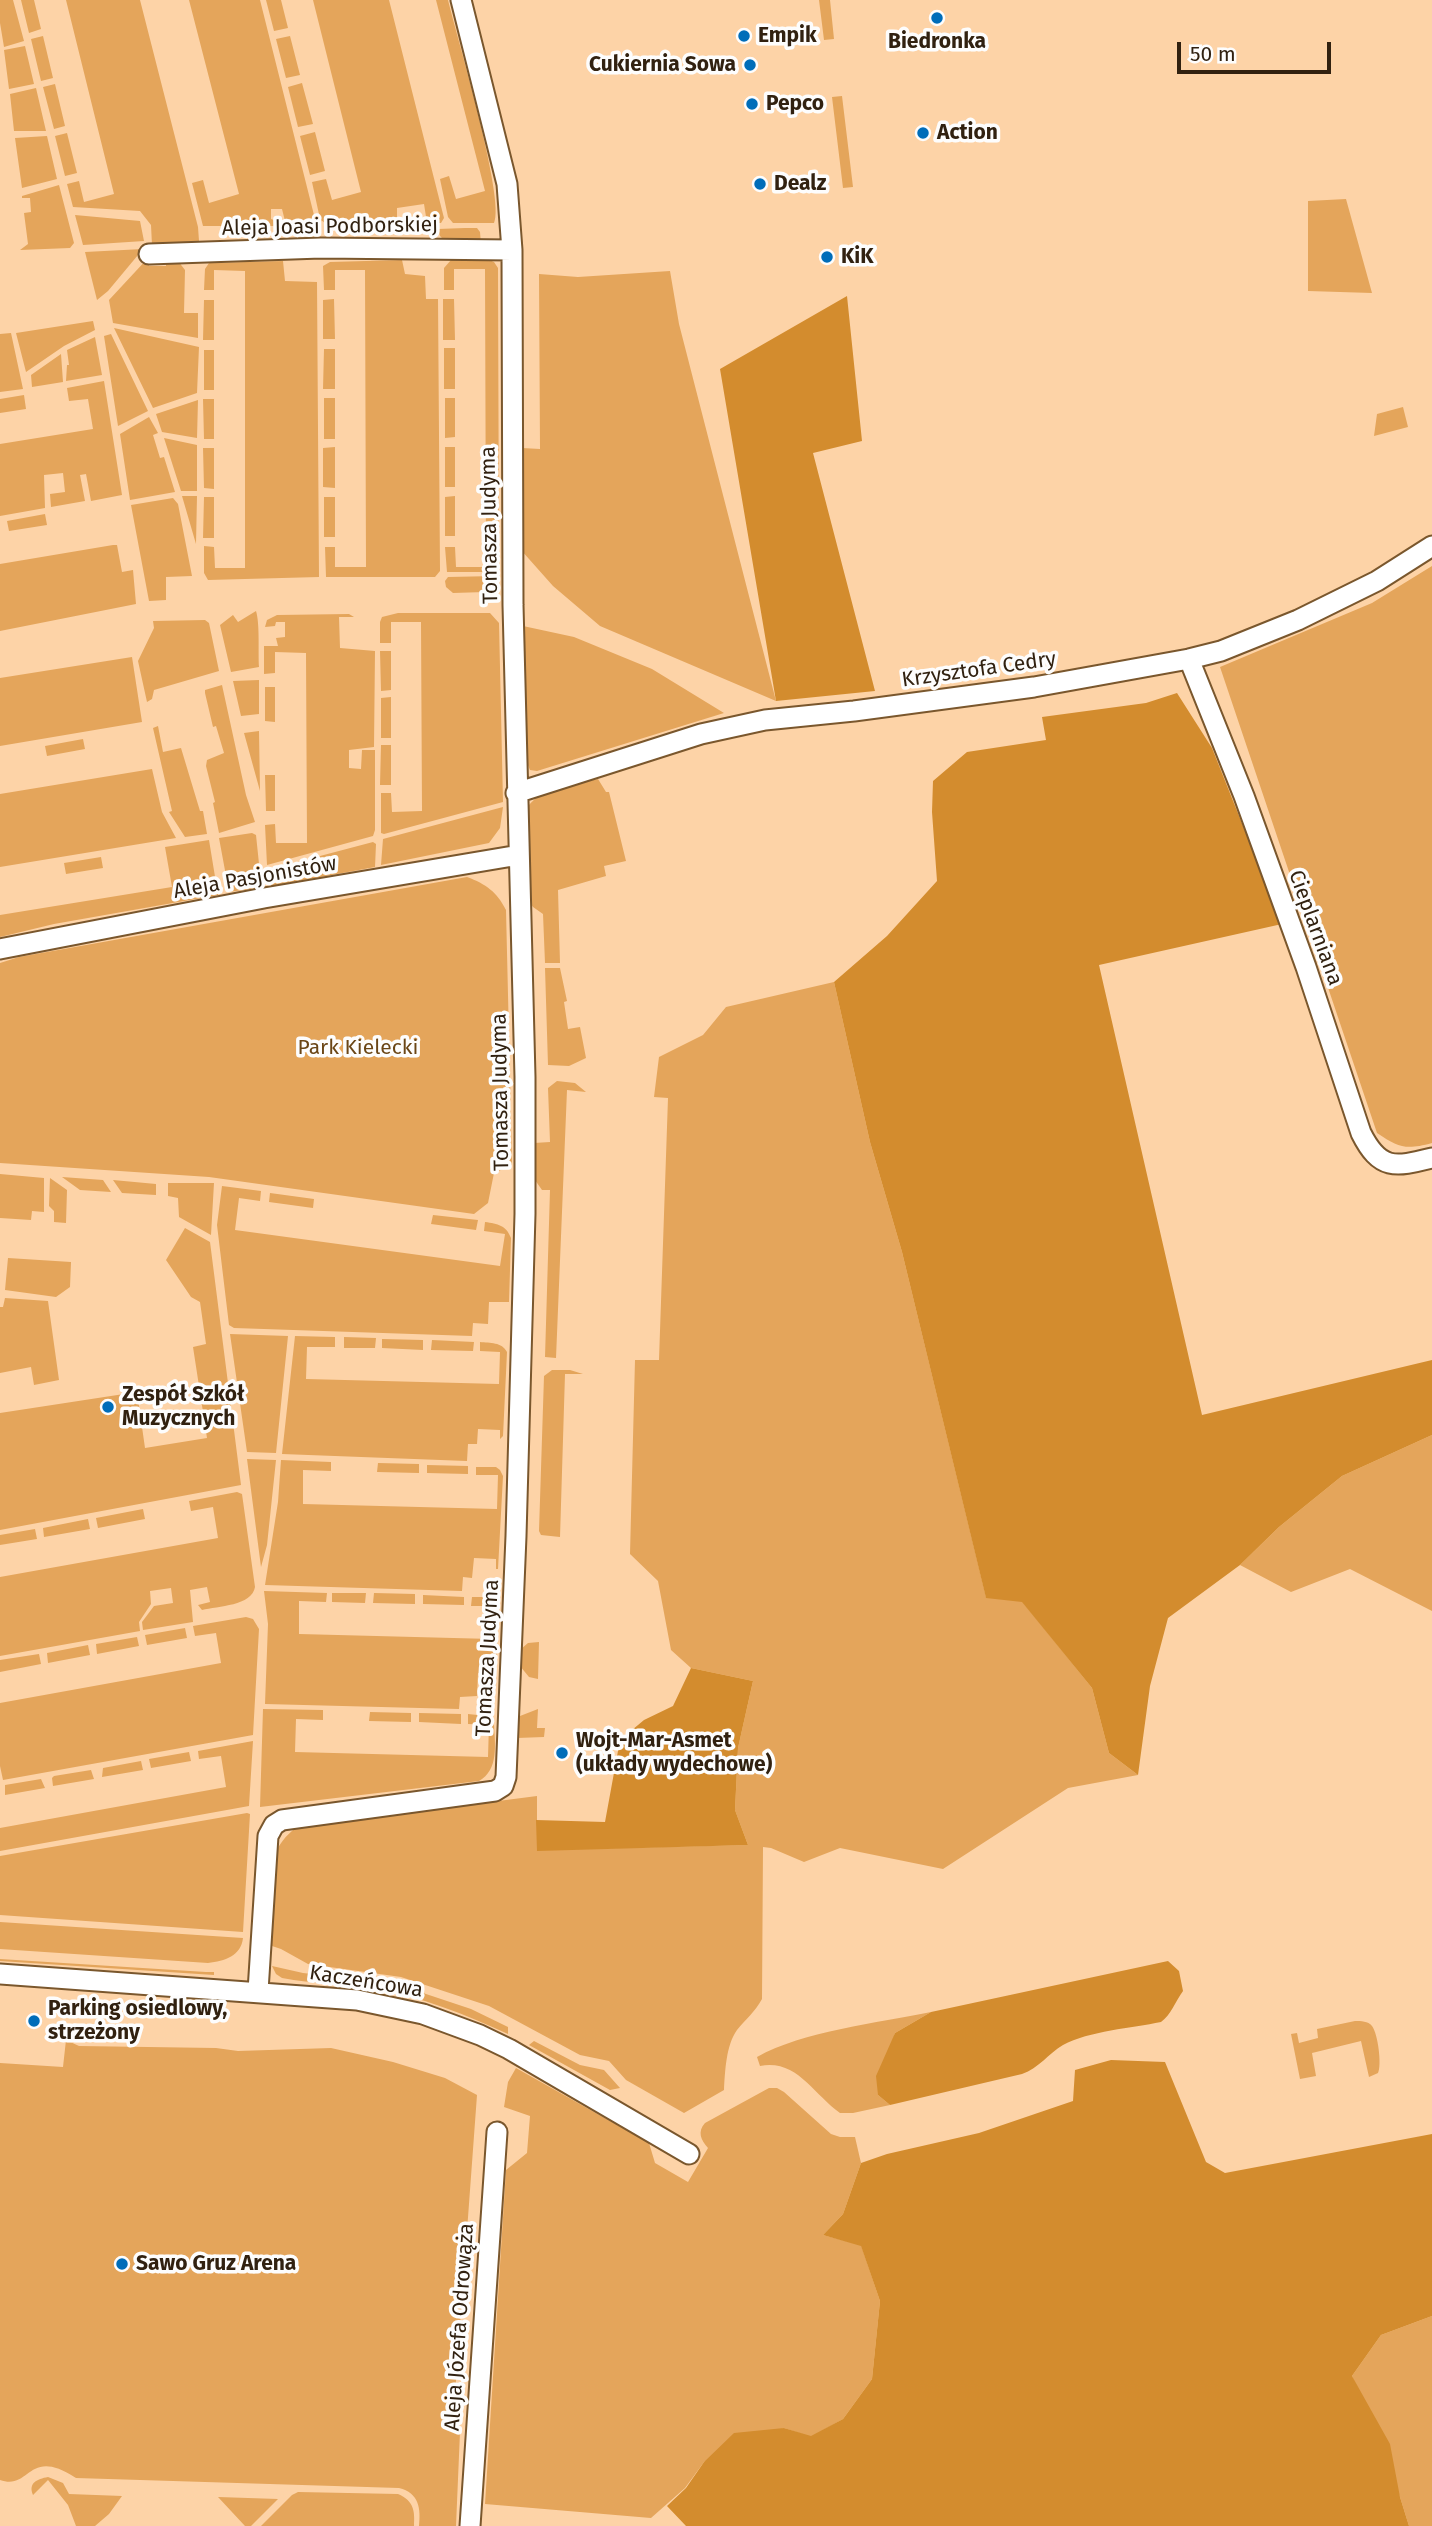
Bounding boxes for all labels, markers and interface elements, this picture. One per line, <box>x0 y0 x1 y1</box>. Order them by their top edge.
marker: Biedronka <box>929 10 945 26</box>
place label: Empik <box>758 23 817 49</box>
marker: Empik <box>736 28 752 44</box>
scale bar <box>1180 28 1334 72</box>
place label: Biedronka <box>888 29 986 55</box>
text: 50 m <box>1190 41 1236 67</box>
place label: Cukiernia Sowa <box>589 52 736 78</box>
marker: Cukiernia Sowa <box>742 57 758 73</box>
place label: Pepco <box>766 91 824 117</box>
marker: Pepco <box>744 96 760 112</box>
place label: Action <box>937 120 998 146</box>
marker: Action <box>915 125 931 141</box>
place label: Dealz <box>774 171 826 197</box>
marker: Dealz <box>752 176 768 192</box>
street label: Aleja Joasi Podborskiej <box>222 213 438 241</box>
place label: KiK <box>841 244 874 270</box>
marker: KiK <box>819 249 835 265</box>
street label: Tomasza Judyma <box>476 446 504 604</box>
street label: Krzysztofa Cedry <box>900 647 1058 693</box>
street label: Aleja Pasjonistów <box>171 851 339 905</box>
street label: Cieplarniana <box>1283 867 1347 989</box>
street label: Tomasza Judyma <box>487 1013 515 1171</box>
park label: Park Kielecki <box>298 1035 418 1061</box>
place label: Zespół Szkół Muzycznych <box>122 1382 245 1432</box>
marker: Zespół Szkół Muzycznych <box>100 1399 116 1415</box>
street label: Tomasza Judyma <box>471 1579 505 1737</box>
place label: Wojt-Mar-Asmet (układy wydechowe) <box>576 1728 772 1778</box>
marker: Wojt-Mar-Asmet (układy wydechowe) <box>554 1745 570 1761</box>
street label: Kaczeńcowa <box>307 1961 425 2003</box>
place label: Parking osiedlowy, strzeżony <box>48 1996 227 2046</box>
marker: Parking osiedlowy, strzeżony <box>26 2013 42 2029</box>
street label: Aleja Józefa Odrowąża <box>440 2222 480 2432</box>
place label: Sawo Gruz Arena <box>136 2251 296 2277</box>
marker: Sawo Gruz Arena <box>114 2256 130 2272</box>

